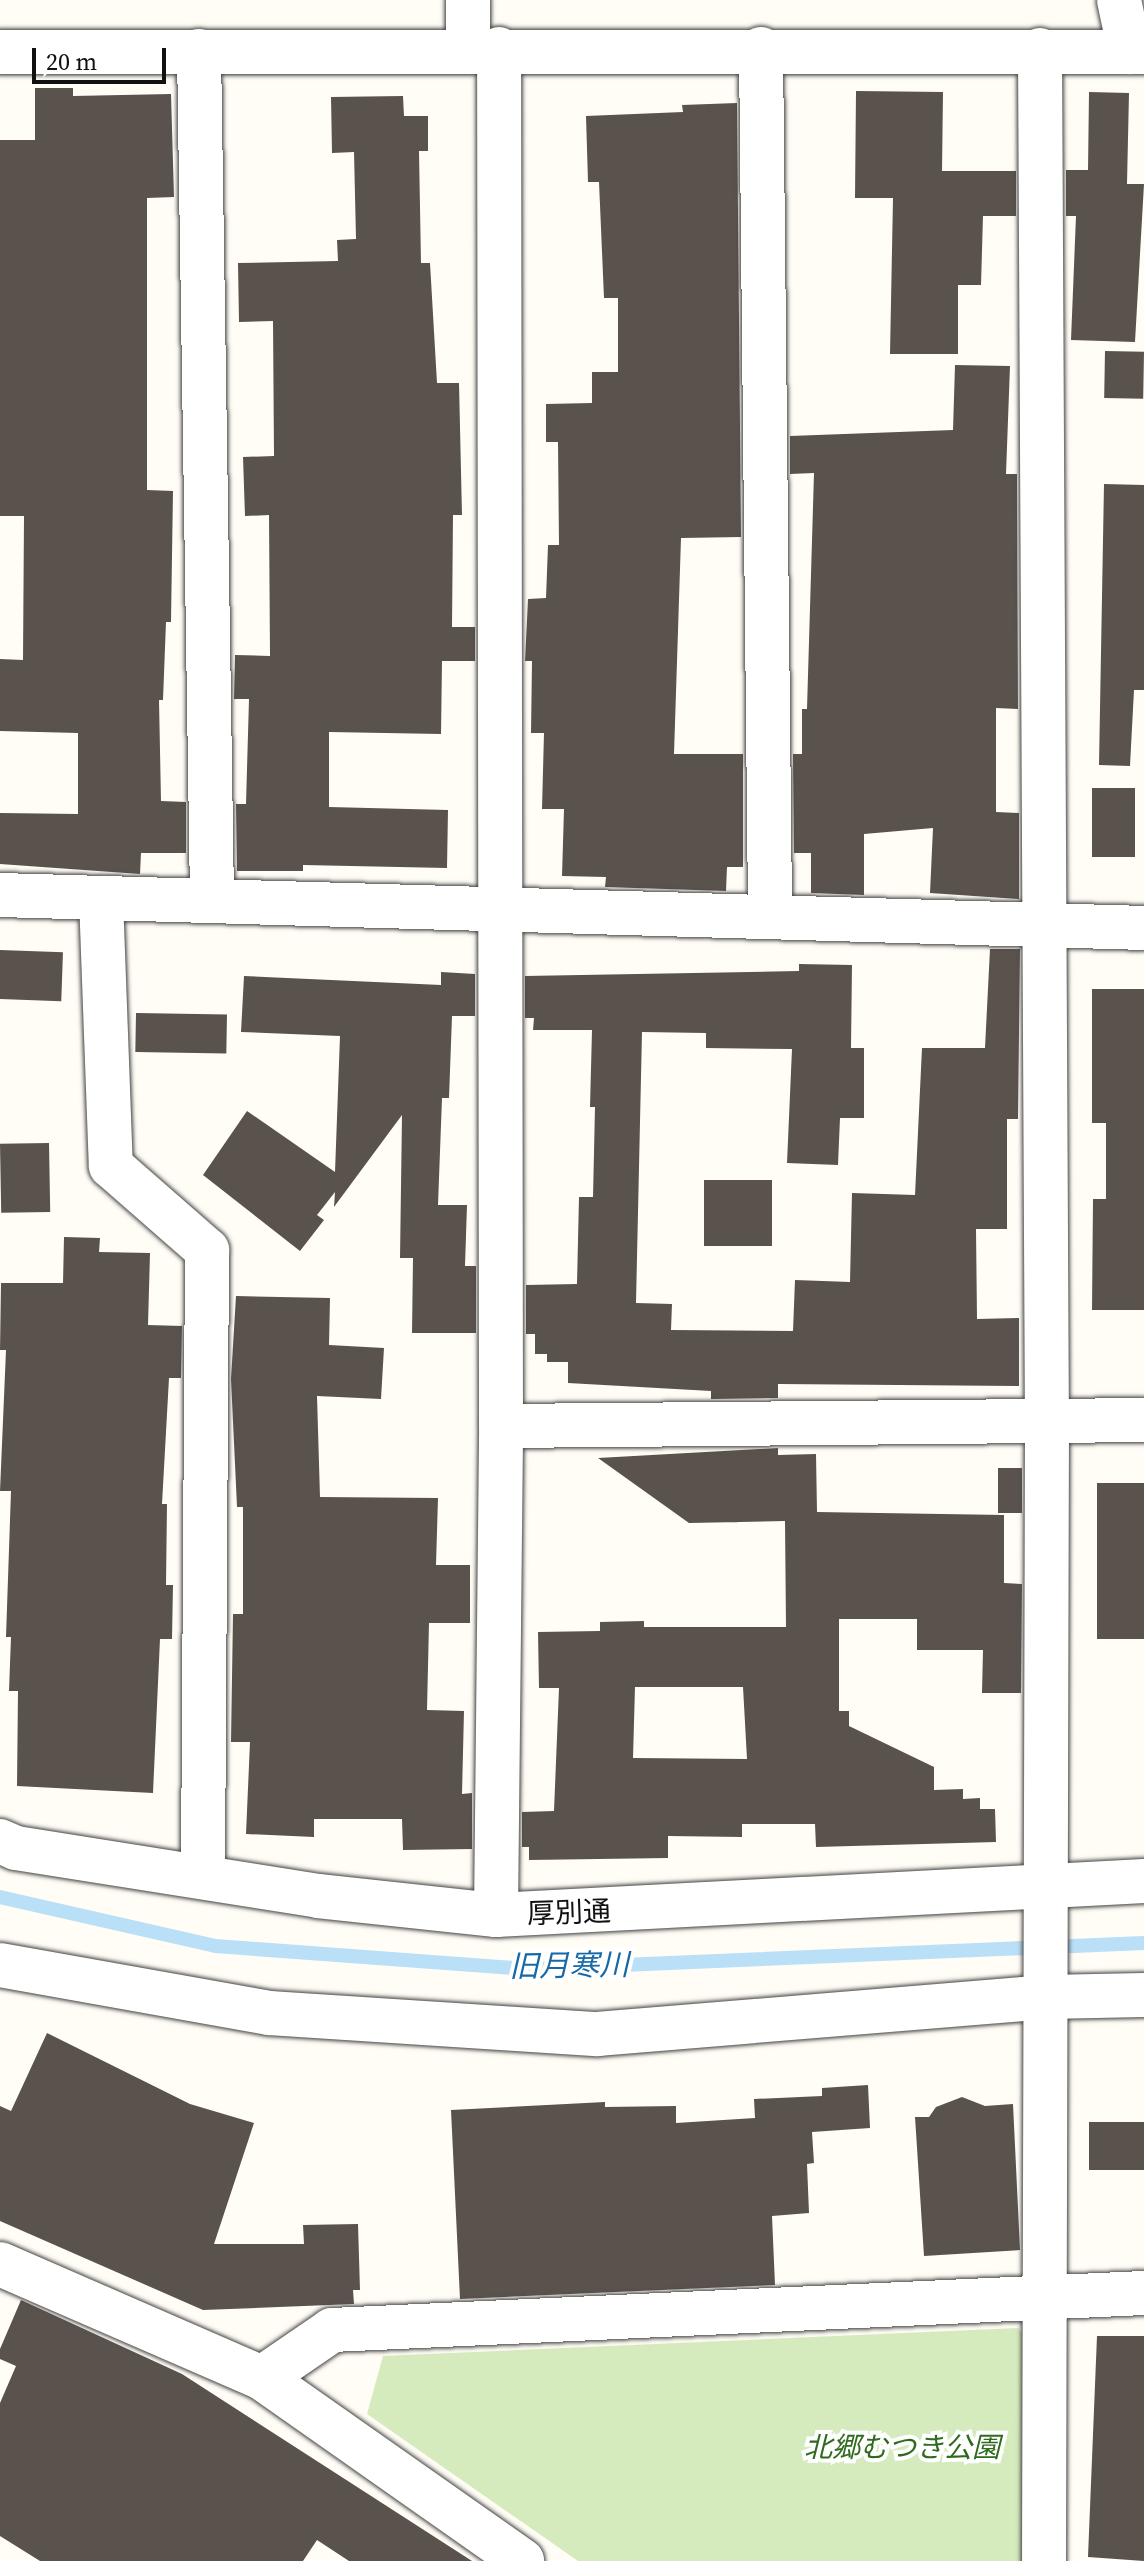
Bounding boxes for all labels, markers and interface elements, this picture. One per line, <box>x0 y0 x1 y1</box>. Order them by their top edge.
scale bar <box>36 32 170 82</box>
text: 20 m <box>46 45 97 78</box>
street label: 厚別通 <box>526 1894 612 1930</box>
water label: 旧月寒川 <box>509 1947 629 1985</box>
park label: 北郷むつき公園 <box>804 2430 1000 2464</box>

